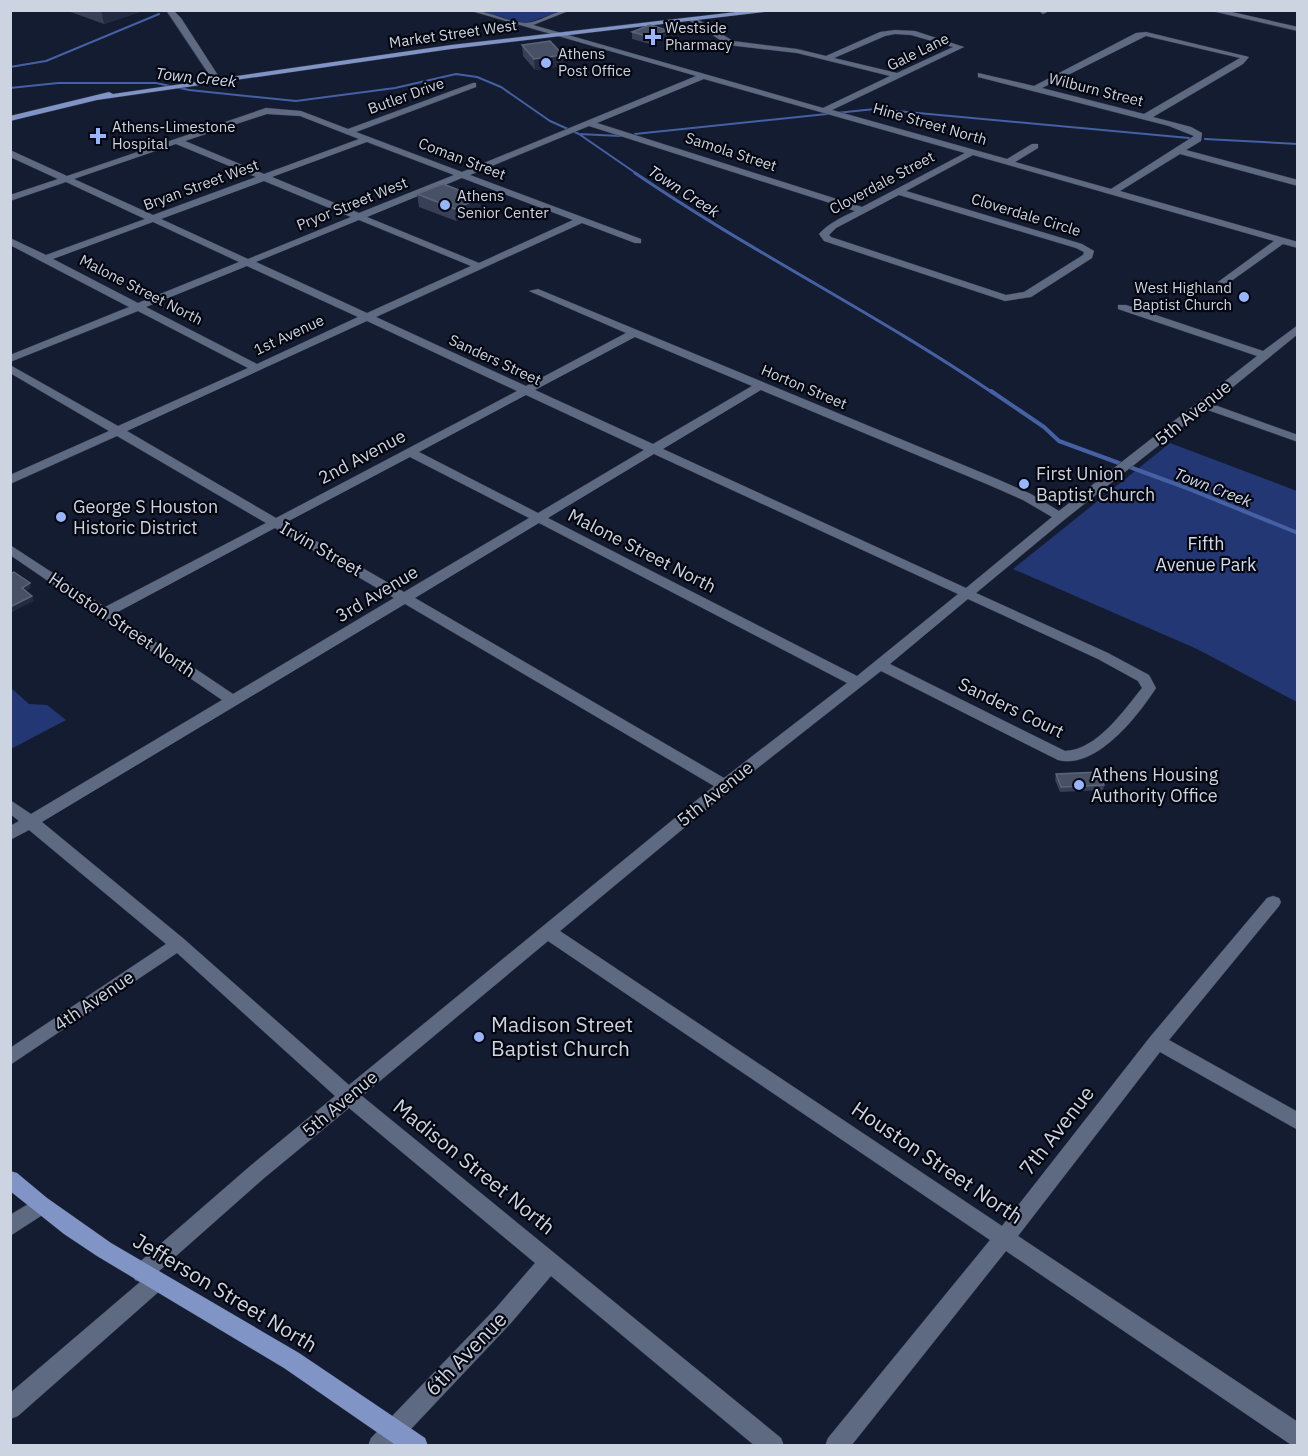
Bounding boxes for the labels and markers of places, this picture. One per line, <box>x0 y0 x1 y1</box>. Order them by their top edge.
place label: Westside Pharmacy <box>665 18 733 54</box>
marker: Westside Pharmacy <box>646 30 660 44</box>
place label: Athens Post Office <box>558 44 631 80</box>
marker: Athens Post Office <box>539 56 553 70</box>
place label: Athens-Limestone Hospital <box>112 117 235 153</box>
marker: Athens-Limestone Hospital <box>89 127 107 145</box>
place label: Athens Senior Center <box>457 186 549 222</box>
marker: Athens Senior Center <box>438 198 452 212</box>
place label: West Highland Baptist Church <box>1133 278 1232 314</box>
marker: West Highland Baptist Church <box>1237 290 1251 304</box>
place label: First Union Baptist Church <box>1036 462 1155 506</box>
marker: First Union Baptist Church <box>1017 477 1031 491</box>
place label: George S Houston Historic District <box>73 495 218 539</box>
marker: George S Houston Historic District <box>54 510 68 524</box>
place label: Athens Housing Authority Office <box>1091 763 1219 807</box>
marker: Athens Housing Authority Office <box>1072 778 1086 792</box>
place label: Madison Street Baptist Church <box>491 1010 633 1062</box>
marker: Madison Street Baptist Church <box>472 1030 486 1044</box>

